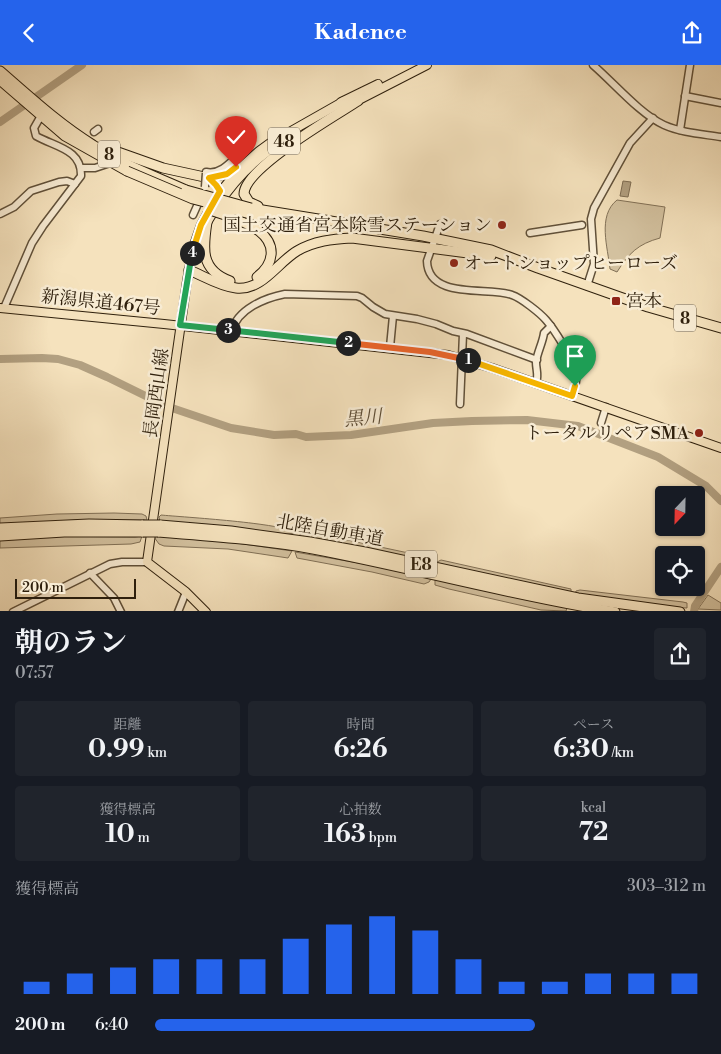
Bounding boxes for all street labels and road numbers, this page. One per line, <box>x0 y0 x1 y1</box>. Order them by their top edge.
road number: 48 <box>268 127 300 155</box>
road number: 8 <box>98 141 120 167</box>
street label: 新潟県道467号 <box>40 285 162 320</box>
road number: 8 <box>674 305 696 331</box>
street label: 長岡西山線 <box>139 347 174 439</box>
street label: 北陸自動車道 <box>275 510 385 551</box>
road number: E8 <box>405 551 437 577</box>

